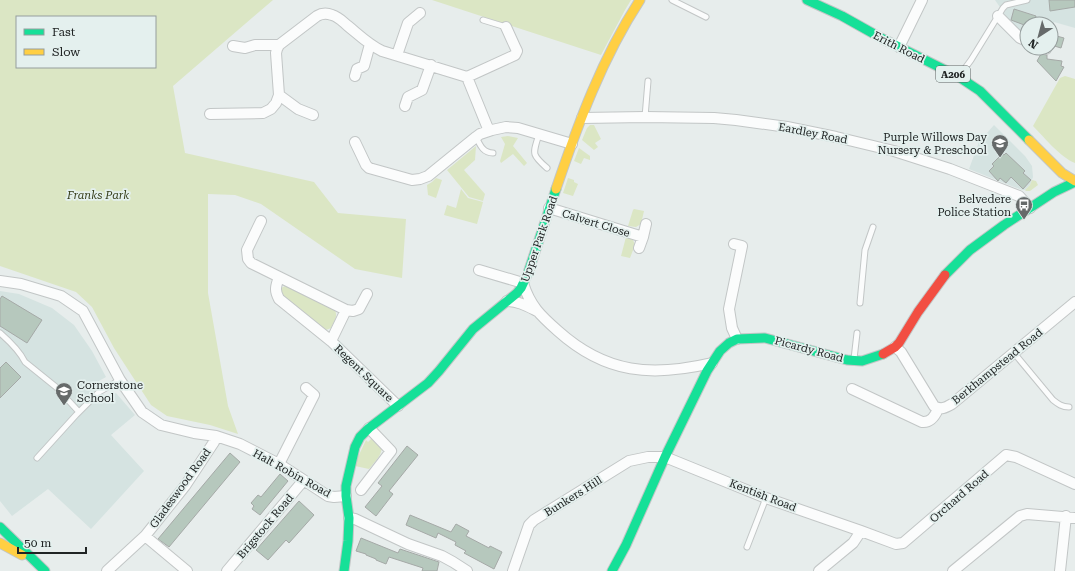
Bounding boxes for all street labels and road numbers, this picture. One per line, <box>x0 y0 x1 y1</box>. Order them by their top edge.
street label: Erith Road <box>871 29 927 66</box>
road number: A206 <box>936 66 970 82</box>
street label: Eardley Road <box>777 120 849 147</box>
street label: Upper Park Road <box>519 194 560 284</box>
street label: Calvert Close <box>560 207 631 240</box>
street label: Berkhampstead Road <box>949 326 1045 407</box>
street label: Picardy Road <box>773 334 845 365</box>
street label: Regent Square <box>332 342 396 405</box>
street label: Gladeswood Road <box>147 446 214 531</box>
street label: Halt Robin Road <box>251 447 333 500</box>
street label: Orchard Road <box>927 467 991 525</box>
street label: Bunkers Hill <box>542 473 605 519</box>
street label: Kentish Road <box>727 477 798 514</box>
street label: Brigstock Road <box>235 491 296 561</box>

